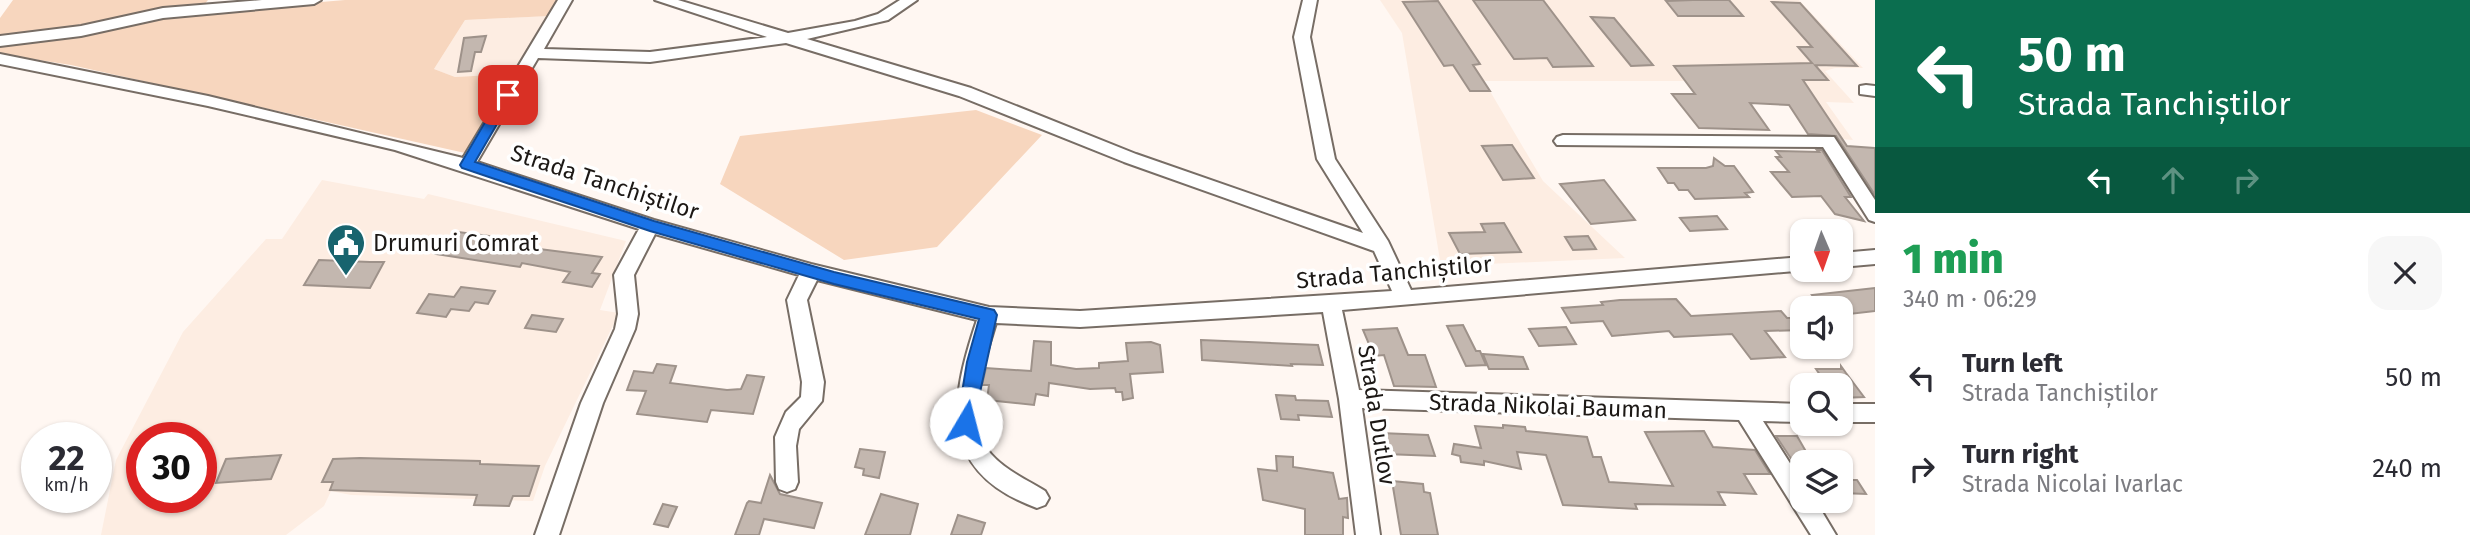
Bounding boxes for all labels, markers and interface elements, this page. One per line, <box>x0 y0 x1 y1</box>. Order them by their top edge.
text: 50 m <box>2018 25 2126 84</box>
icon: left <box>1903 28 1994 119</box>
pin <box>478 65 538 125</box>
icon: arrive <box>489 76 527 114</box>
text: Strada Tanchiștilor <box>2018 85 2291 123</box>
street label: Strada Tanchiștilor <box>507 138 703 227</box>
icon: left <box>2081 161 2119 199</box>
icon: ahead <box>2154 161 2192 199</box>
icon: right <box>2227 161 2265 199</box>
north arrow <box>1790 219 1853 282</box>
map controls <box>1790 219 1853 513</box>
public building icon: Drumuri Comrat <box>325 222 367 277</box>
place label: Drumuri Comrat <box>373 229 540 257</box>
text: 1 min <box>1903 234 2004 284</box>
button: close <box>2368 236 2442 310</box>
street label: Strada Tanchiștilor <box>1295 250 1493 295</box>
text: 340 m · 06:29 <box>1903 285 2037 313</box>
button: sound <box>1790 296 1853 359</box>
street label: Strada Dutlov <box>1352 343 1402 488</box>
text: Turn left <box>1962 348 2063 379</box>
icon: left <box>1903 359 1941 397</box>
text: 50 m <box>2385 362 2442 393</box>
button: search <box>1790 373 1853 436</box>
text: Strada Tanchiștilor <box>1962 379 2158 407</box>
position arrow <box>929 386 1003 460</box>
street label: Strada Nikolai Bauman <box>1428 388 1668 424</box>
speed limit sign: 30 <box>126 422 217 513</box>
text: 22 <box>48 437 85 479</box>
text: Turn right <box>1962 439 2079 470</box>
button: layers <box>1790 450 1853 513</box>
icon: right <box>1903 450 1941 488</box>
text: 240 m <box>2372 453 2442 484</box>
text: Strada Nicolai Ivarlac <box>1962 470 2183 498</box>
text: km/h <box>44 474 89 496</box>

